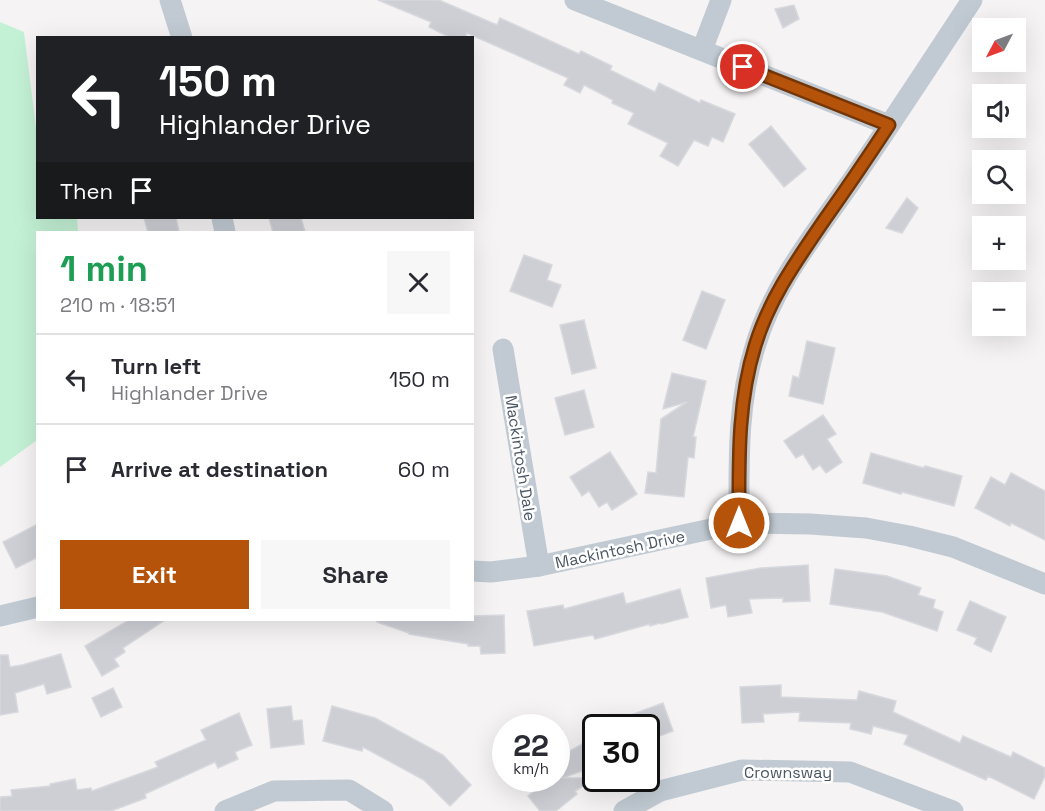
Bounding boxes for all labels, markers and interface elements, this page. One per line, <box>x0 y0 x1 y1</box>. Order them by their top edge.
north arrow <box>972 18 1026 72</box>
map controls <box>972 18 1026 336</box>
pin <box>717 41 768 92</box>
icon: arrive <box>726 50 759 83</box>
text: 150 m <box>159 55 277 108</box>
icon: left <box>60 60 138 138</box>
button: sound <box>972 84 1026 138</box>
text: Highlander Drive <box>159 107 371 142</box>
button: search <box>972 150 1026 204</box>
icon: arrive <box>125 174 158 207</box>
text: Then <box>60 177 113 205</box>
button: + <box>972 216 1026 270</box>
text: 1 min <box>60 246 148 292</box>
button: close <box>387 251 450 314</box>
button: − <box>972 282 1026 336</box>
text: 210 m · 18:51 <box>60 292 176 318</box>
text: Turn left <box>111 352 201 380</box>
icon: left <box>60 363 93 396</box>
text: 150 m <box>389 365 450 393</box>
text: Highlander Drive <box>111 380 268 406</box>
street label: Mackintosh Dale <box>500 394 541 522</box>
icon: arrive <box>60 453 93 486</box>
text: Arrive at destination <box>111 455 328 483</box>
text: 60 m <box>398 455 450 483</box>
position arrow <box>707 491 771 555</box>
street label: Mackintosh Drive <box>553 525 687 573</box>
button: Exit <box>60 540 249 609</box>
button: Share <box>261 540 450 609</box>
speed limit sign: 30 <box>582 714 660 792</box>
text: 22 <box>513 726 549 765</box>
text: km/h <box>513 759 549 778</box>
street label: Crownsway <box>744 762 832 783</box>

